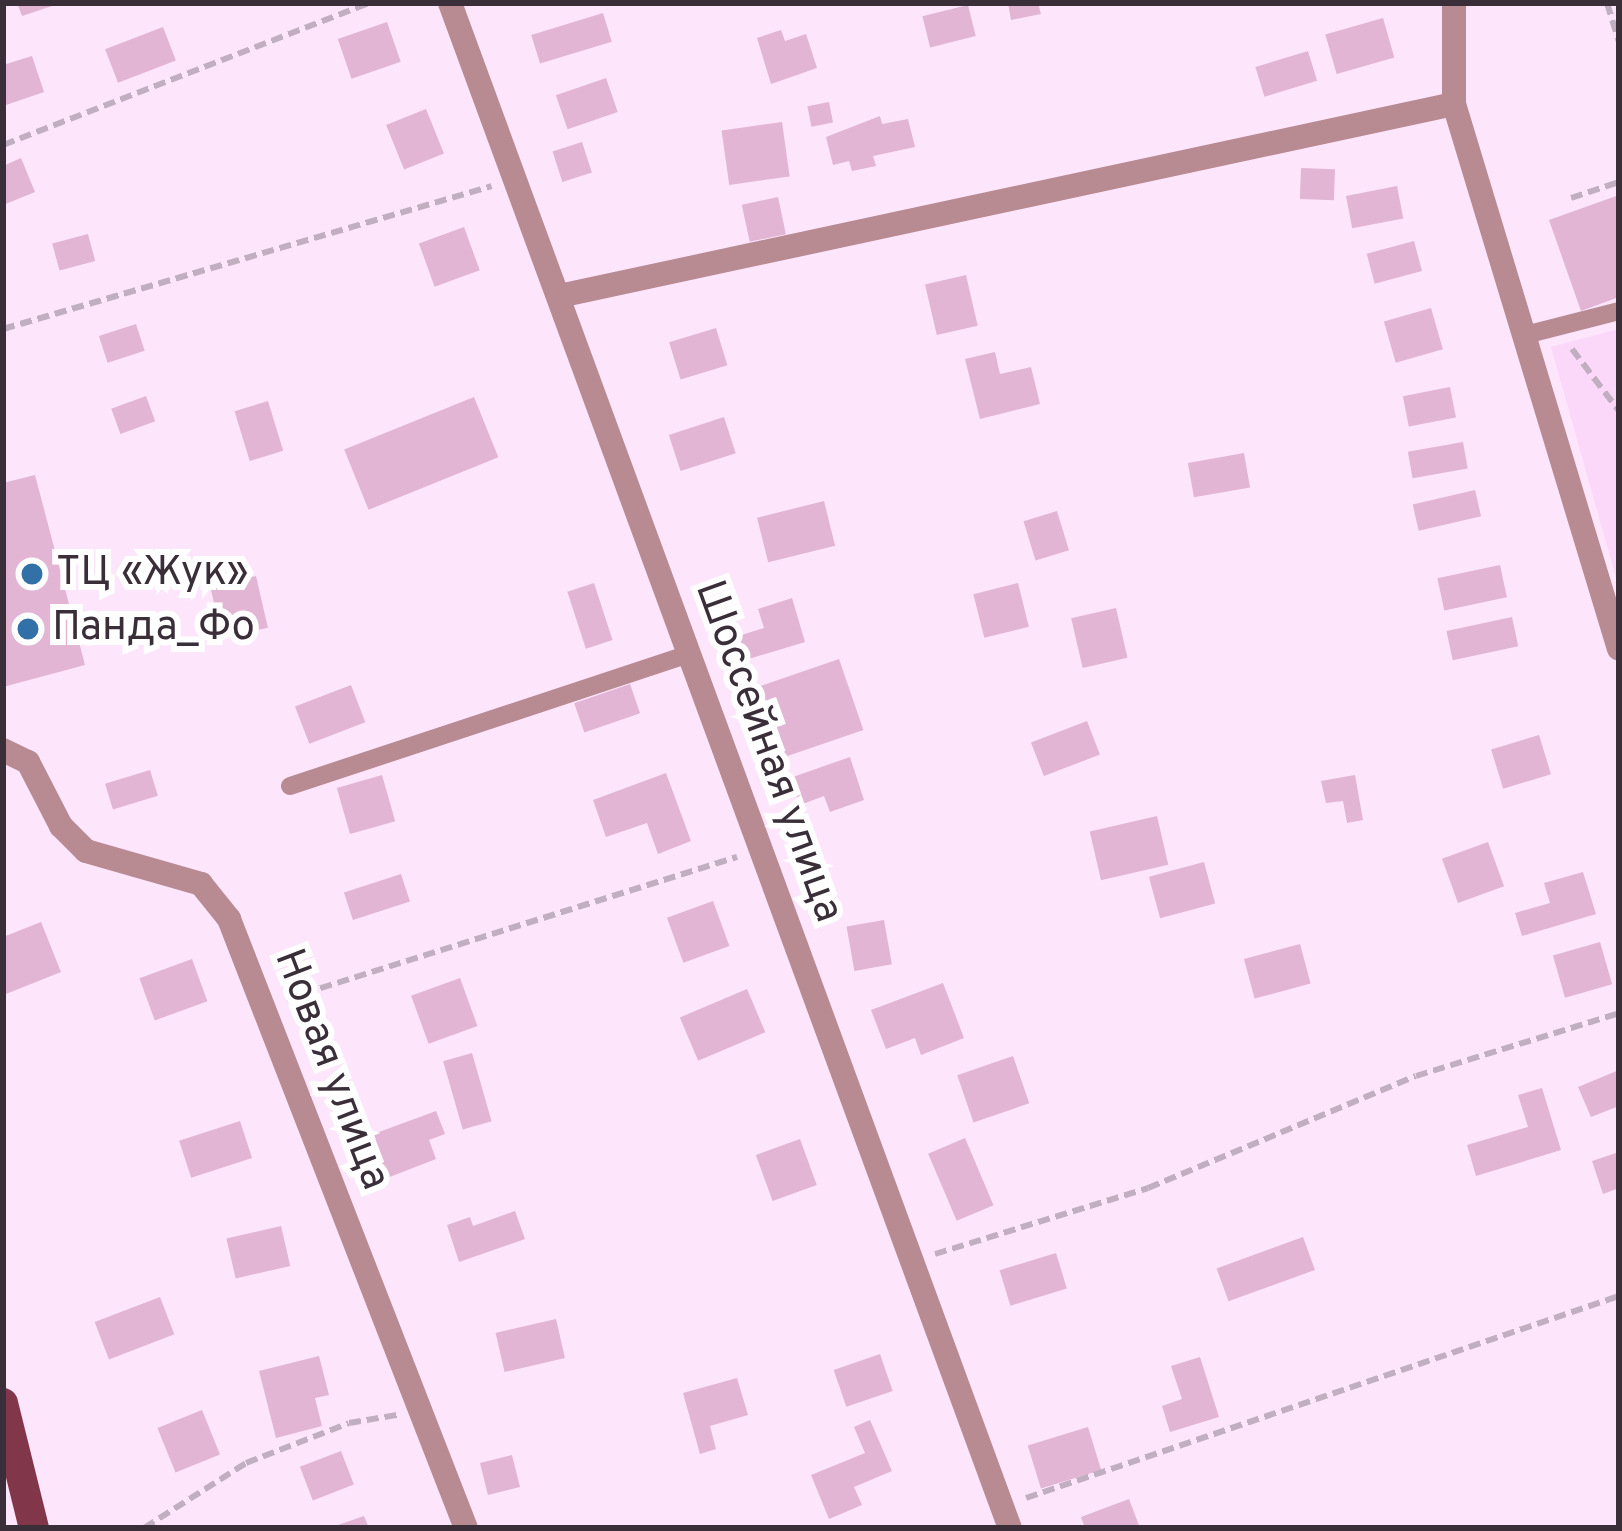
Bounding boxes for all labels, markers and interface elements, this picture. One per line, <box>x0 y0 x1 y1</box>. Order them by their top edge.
place label: ТЦ «Жук» <box>56 549 249 599</box>
marker: ТЦ «Жук» <box>19 561 45 587</box>
street label: Шоссейная улица <box>682 574 852 930</box>
place label: Панда_Фо <box>52 604 255 654</box>
marker: Панда_Фо <box>15 616 41 642</box>
street label: Новая улица <box>261 943 399 1197</box>

